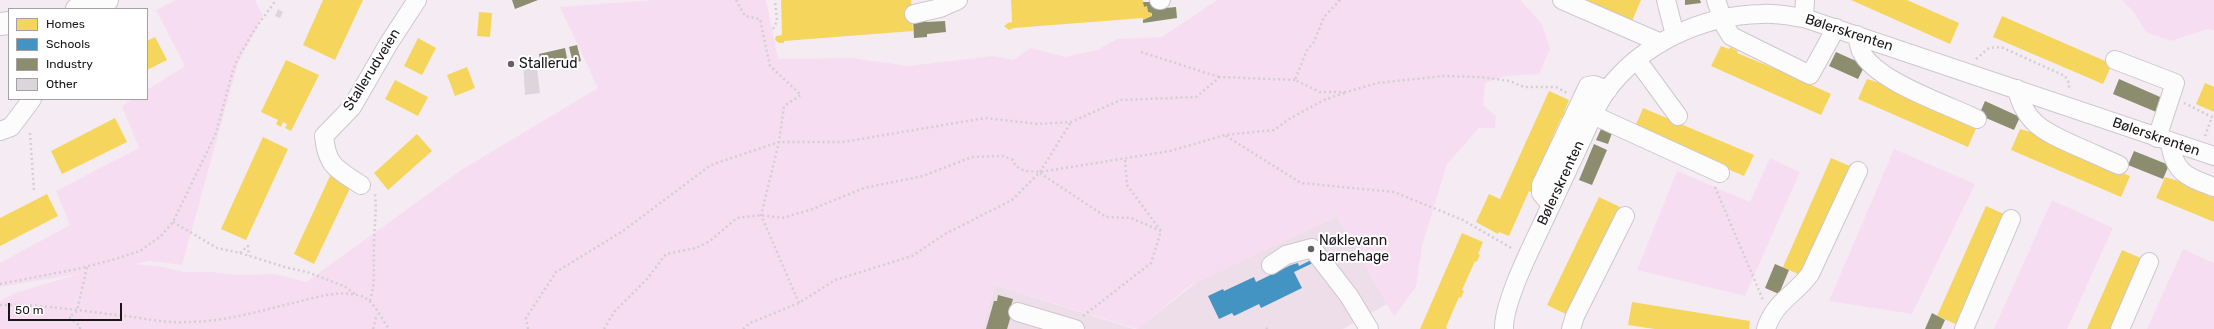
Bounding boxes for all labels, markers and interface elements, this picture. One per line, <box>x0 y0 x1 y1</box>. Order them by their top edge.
legend <box>8 8 148 100</box>
street label: Bølerskrenten <box>1803 11 1895 55</box>
text: Homes <box>46 17 85 31</box>
street label: Stallerudveien <box>340 26 404 114</box>
text: Schools <box>46 37 90 51</box>
place label: Stallerud <box>519 56 578 72</box>
text: Industry <box>46 57 93 71</box>
marker: Stallerud <box>506 59 516 69</box>
text: Other <box>46 77 77 91</box>
street label: Bølerskrenten <box>2110 114 2202 160</box>
street label: Bølerskrenten <box>1534 138 1588 228</box>
place label: Nøklevann barnehage <box>1319 233 1389 266</box>
marker: Nøklevann barnehage <box>1306 244 1316 254</box>
scale bar <box>10 295 124 321</box>
text: 50 m <box>15 303 43 317</box>

